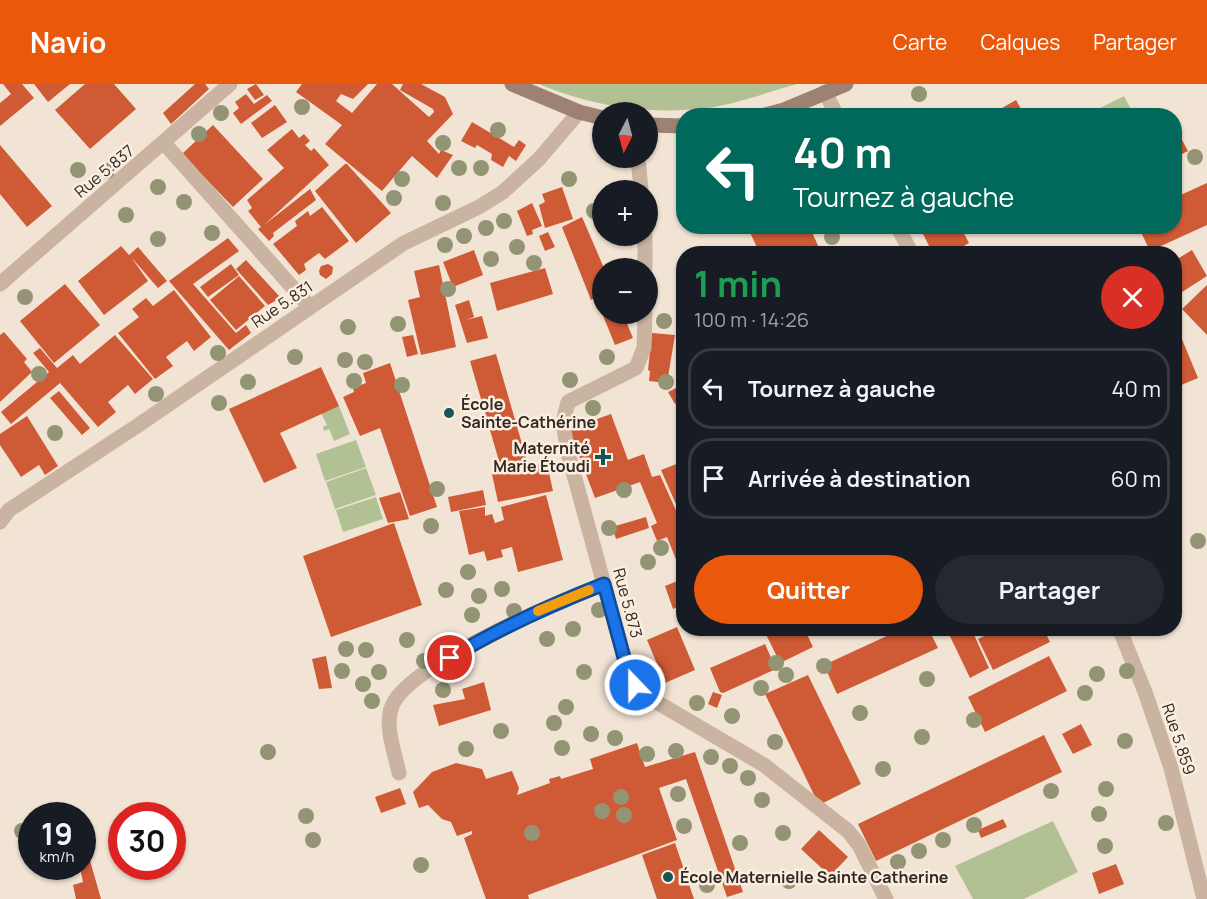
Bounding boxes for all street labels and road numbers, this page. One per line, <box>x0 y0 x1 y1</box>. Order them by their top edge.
street label: Rue 5.837 <box>70 140 138 202</box>
street label: Rue 5.831 <box>247 275 317 333</box>
street label: Rue 5.873 <box>608 566 648 640</box>
street label: Rue 5.859 <box>1157 700 1201 778</box>

